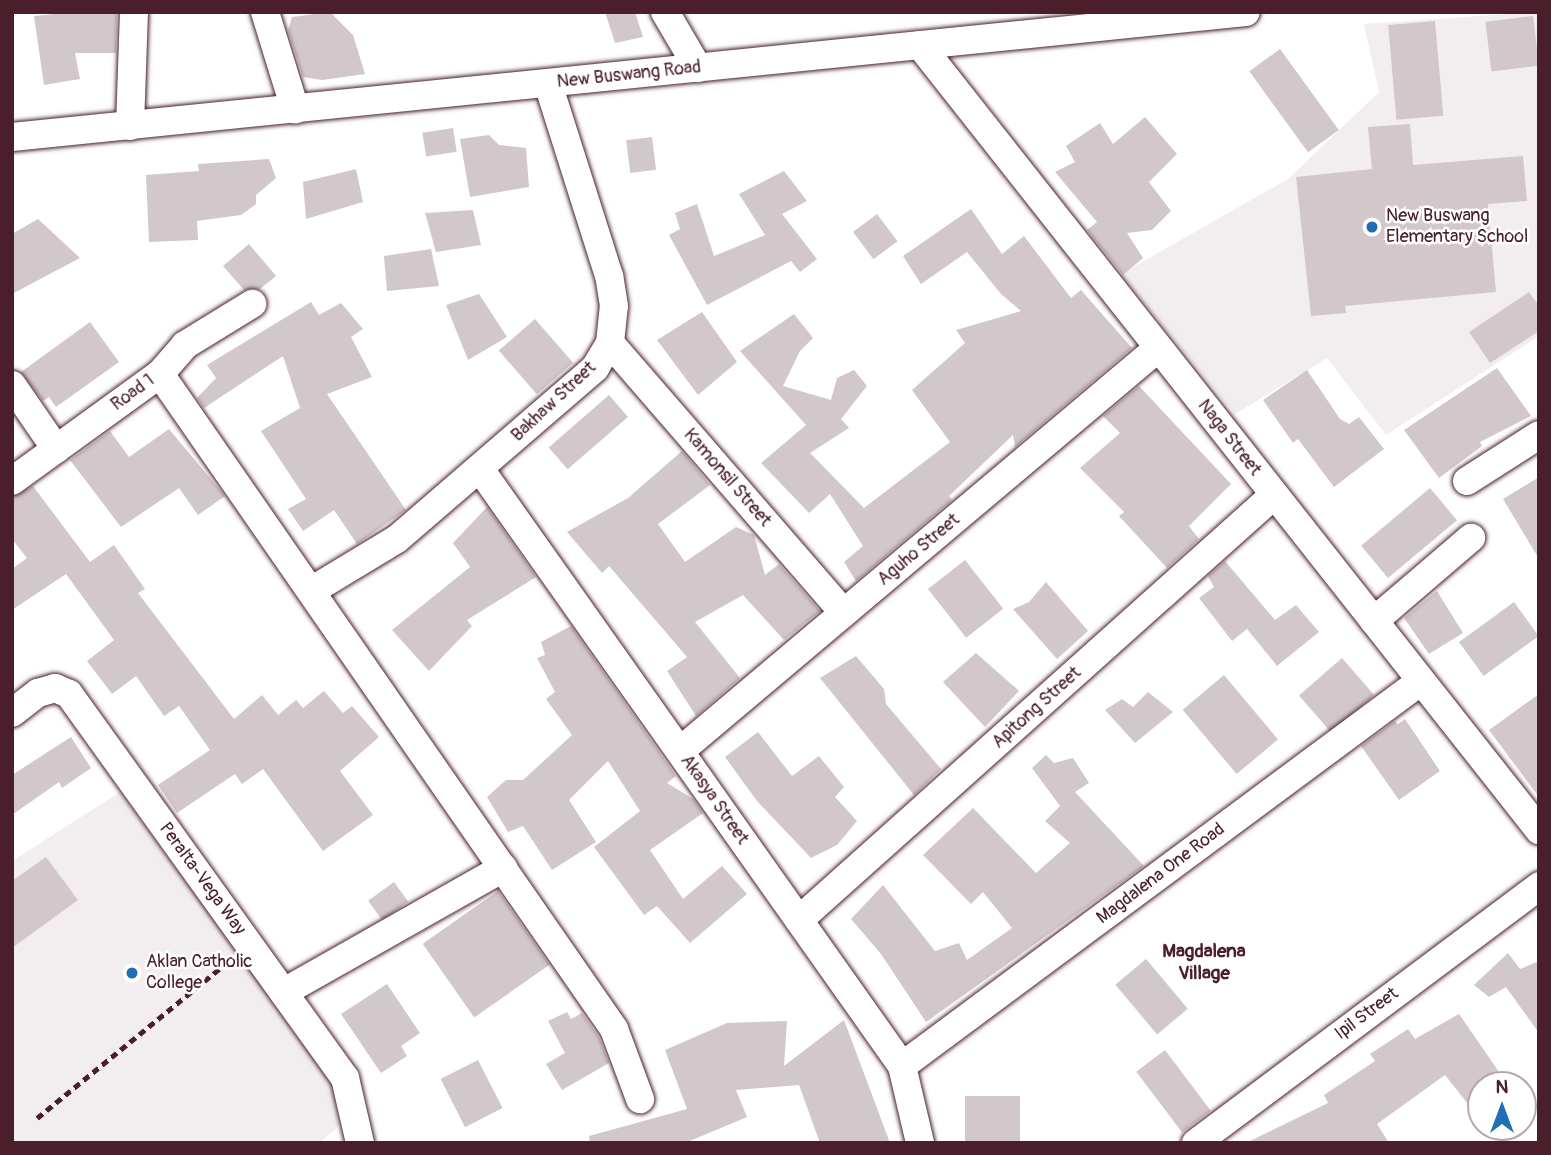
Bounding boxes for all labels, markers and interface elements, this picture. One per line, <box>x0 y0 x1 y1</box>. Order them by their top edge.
street label: New Buswang Road <box>556 57 702 93</box>
place label: New Buswang Elementary School <box>1386 206 1528 248</box>
marker: New Buswang Elementary School <box>1364 219 1380 235</box>
street label: Bakhaw Street <box>507 357 601 447</box>
street label: Road 1 <box>107 370 159 416</box>
street label: Naga Street <box>1193 396 1265 480</box>
street label: Kamonsil Street <box>679 425 775 531</box>
street label: Aguho Street <box>874 509 964 591</box>
street label: Apitong Street <box>988 662 1086 754</box>
street label: Akasya Street <box>675 751 753 849</box>
street label: Peralta-Vega Way <box>154 819 250 939</box>
street label: Magdalena One Road <box>1093 819 1229 929</box>
district label: Magdalena Village <box>1162 941 1246 985</box>
place label: Aklan Catholic College <box>146 952 252 995</box>
marker: Aklan Catholic College <box>124 965 140 981</box>
street label: Ipil Street <box>1331 983 1403 1045</box>
north arrow <box>1467 1071 1537 1141</box>
text: N <box>1496 1075 1508 1099</box>

